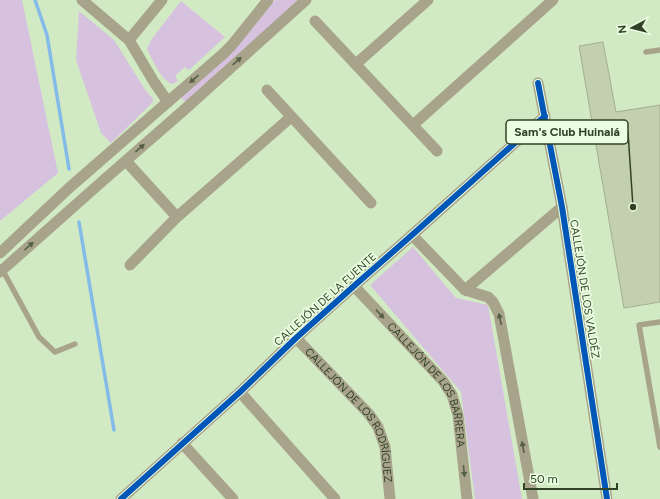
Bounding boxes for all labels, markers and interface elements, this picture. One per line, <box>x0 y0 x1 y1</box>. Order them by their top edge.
north arrow <box>612 8 652 48</box>
text: N <box>616 24 630 34</box>
one-way arrow <box>232 57 243 66</box>
one-way arrow <box>188 75 199 84</box>
callout: Sam's Club Huinalá <box>506 120 628 144</box>
text: Sam's Club Huinalá <box>514 125 620 139</box>
one-way arrow <box>136 144 145 153</box>
street label: CALLEJÓN DE LOS VALDÉZ <box>567 219 603 359</box>
one-way arrow <box>24 242 34 251</box>
street label: CALLEJÓN DE LA FUENTE <box>271 249 379 349</box>
one-way arrow <box>376 309 385 319</box>
one-way arrow <box>497 313 503 325</box>
street label: CALLEJÓN DE LOS BARRERA <box>384 320 467 448</box>
street label: CALLEJÓN DE LOS RODRÍGUEZ <box>302 345 394 483</box>
one-way arrow <box>520 441 526 453</box>
one-way arrow <box>461 465 467 477</box>
scale bar <box>524 465 617 491</box>
text: 50 m <box>530 472 558 486</box>

